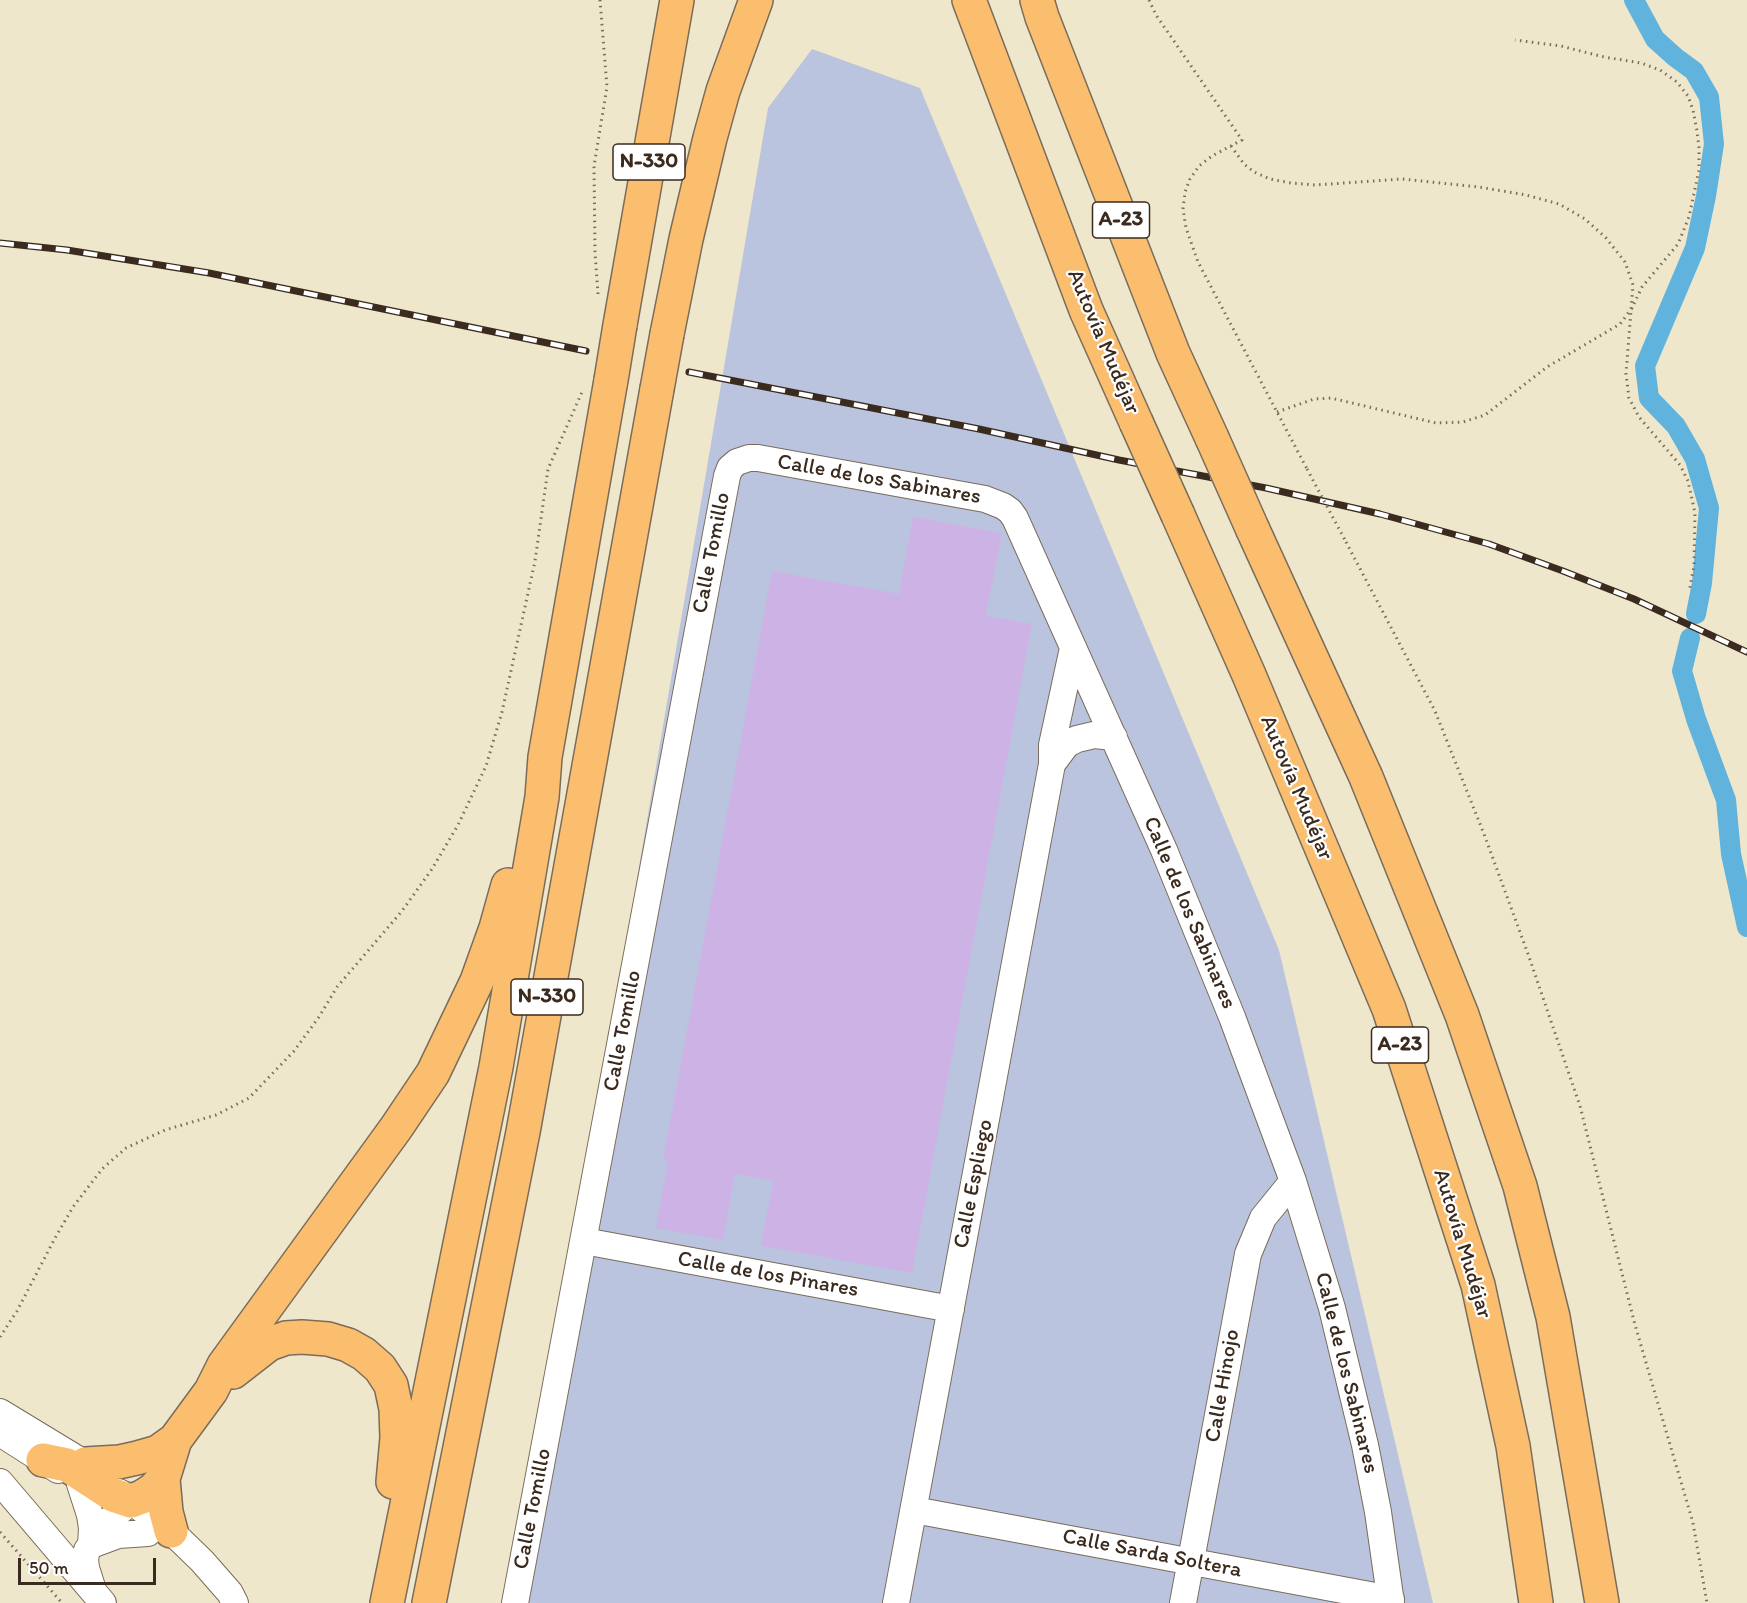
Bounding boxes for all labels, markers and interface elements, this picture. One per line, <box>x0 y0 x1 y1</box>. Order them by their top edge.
road number: N-330 <box>613 144 685 180</box>
road number: A-23 <box>1092 202 1150 238</box>
street label: Autovía Mudéjar <box>1061 266 1145 418</box>
street label: Calle de los Sabinares <box>775 449 983 511</box>
street label: Calle Tomillo <box>687 490 737 616</box>
street label: Autovía Mudéjar <box>1254 712 1338 864</box>
street label: Calle de los Sabinares <box>1137 813 1241 1013</box>
street label: Calle Tomillo <box>598 968 648 1094</box>
road number: N-330 <box>511 979 583 1015</box>
road number: A-23 <box>1372 1027 1428 1063</box>
street label: Calle Espliego <box>949 1117 999 1251</box>
street label: Autovía Mudéjar <box>1427 1166 1497 1322</box>
street label: Calle de los Pinares <box>675 1246 861 1304</box>
street label: Calle de los Sabinares <box>1308 1270 1384 1476</box>
street label: Calle Hinojo <box>1200 1327 1246 1445</box>
street label: Calle Tomillo <box>508 1446 558 1572</box>
street label: Calle Sarda Soltera <box>1060 1524 1244 1584</box>
scale bar <box>21 1546 159 1584</box>
text: 50 m <box>29 1557 69 1579</box>

